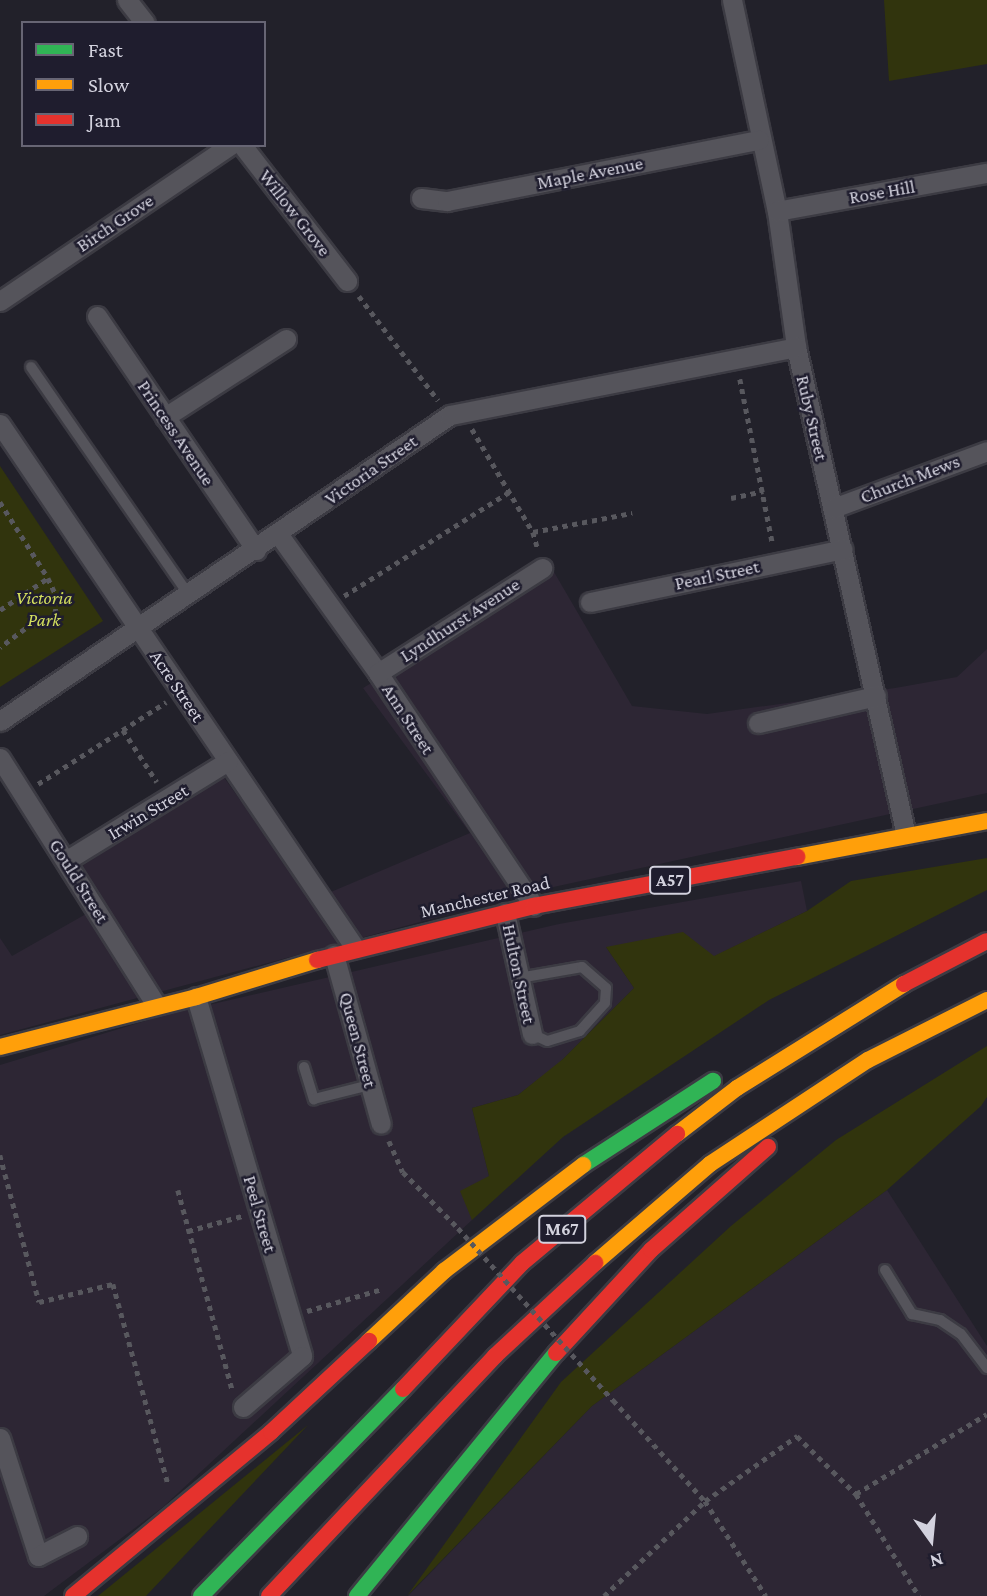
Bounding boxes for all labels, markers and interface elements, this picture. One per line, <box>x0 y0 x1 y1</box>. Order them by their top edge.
legend <box>21 21 266 147</box>
text: Fast <box>88 38 123 62</box>
text: Slow <box>88 73 129 97</box>
text: Jam <box>88 108 121 132</box>
street label: Maple Avenue <box>535 152 645 194</box>
street label: Willow Grove <box>254 165 336 261</box>
street label: Rose Hill <box>847 175 917 209</box>
street label: Birch Grove <box>72 189 158 257</box>
street label: Ruby Street <box>791 373 833 463</box>
street label: Princess Avenue <box>132 376 220 490</box>
street label: Victoria Street <box>320 430 422 510</box>
street label: Church Mews <box>857 450 963 508</box>
street label: Pearl Street <box>673 555 761 595</box>
street label: Lyndhurst Avenue <box>396 573 524 667</box>
park label: Victoria Park <box>16 587 72 631</box>
street label: Acre Street <box>145 646 209 726</box>
street label: Ann Street <box>377 680 439 758</box>
street label: Irwin Street <box>104 779 192 845</box>
street label: Gould Street <box>44 835 114 927</box>
road number: A57 <box>649 866 691 894</box>
street label: Manchester Road <box>418 871 552 923</box>
street label: Hulton Street <box>497 922 541 1026</box>
street label: Queen Street <box>334 990 382 1090</box>
street label: Peel Street <box>238 1173 282 1255</box>
road number: M67 <box>538 1214 586 1244</box>
north arrow <box>896 1505 966 1575</box>
text: N <box>928 1549 946 1573</box>

